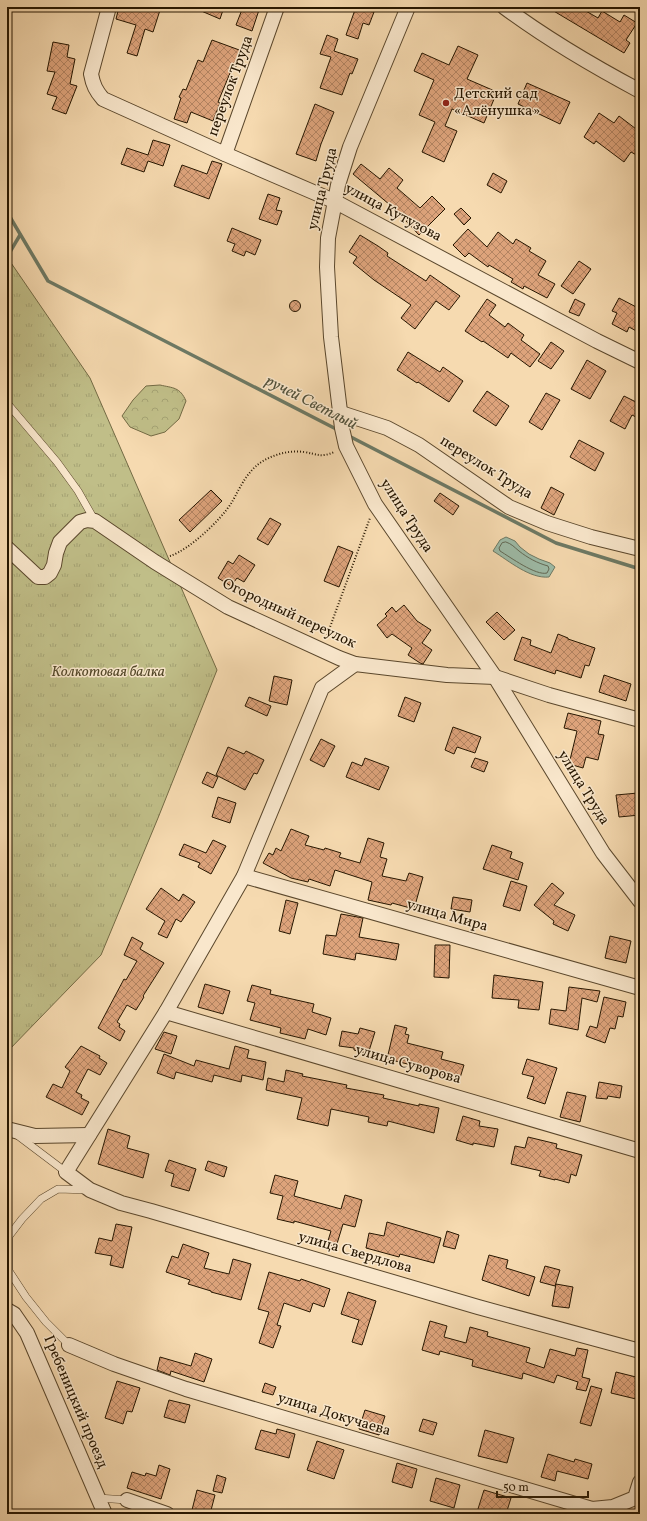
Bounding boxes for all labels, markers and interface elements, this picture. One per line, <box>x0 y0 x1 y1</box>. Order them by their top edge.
street label: переулок Труда <box>203 33 259 139</box>
place label: Детский сад «Алёнушка» <box>454 84 540 122</box>
marker: Детский сад «Алёнушка» <box>441 98 451 108</box>
street label: улица Труда <box>303 145 343 233</box>
street label: улица Кутузова <box>341 179 445 247</box>
water label: ручей Светлый <box>261 370 361 436</box>
street label: переулок Труда <box>435 431 537 505</box>
street label: улица Труда <box>374 475 438 557</box>
street label: Огородный переулок <box>219 574 359 654</box>
park label: Колкотовая балка <box>51 662 165 683</box>
street label: улица Труда <box>552 747 614 829</box>
street label: улица Мира <box>404 894 490 938</box>
street label: улица Суворова <box>353 1040 463 1090</box>
street label: улица Свердлова <box>296 1227 414 1279</box>
street label: Гребеницкий проезд <box>37 1332 113 1472</box>
street label: улица Докучаева <box>275 1388 393 1442</box>
scale bar <box>497 1473 588 1499</box>
text: 50 m <box>503 1480 529 1496</box>

